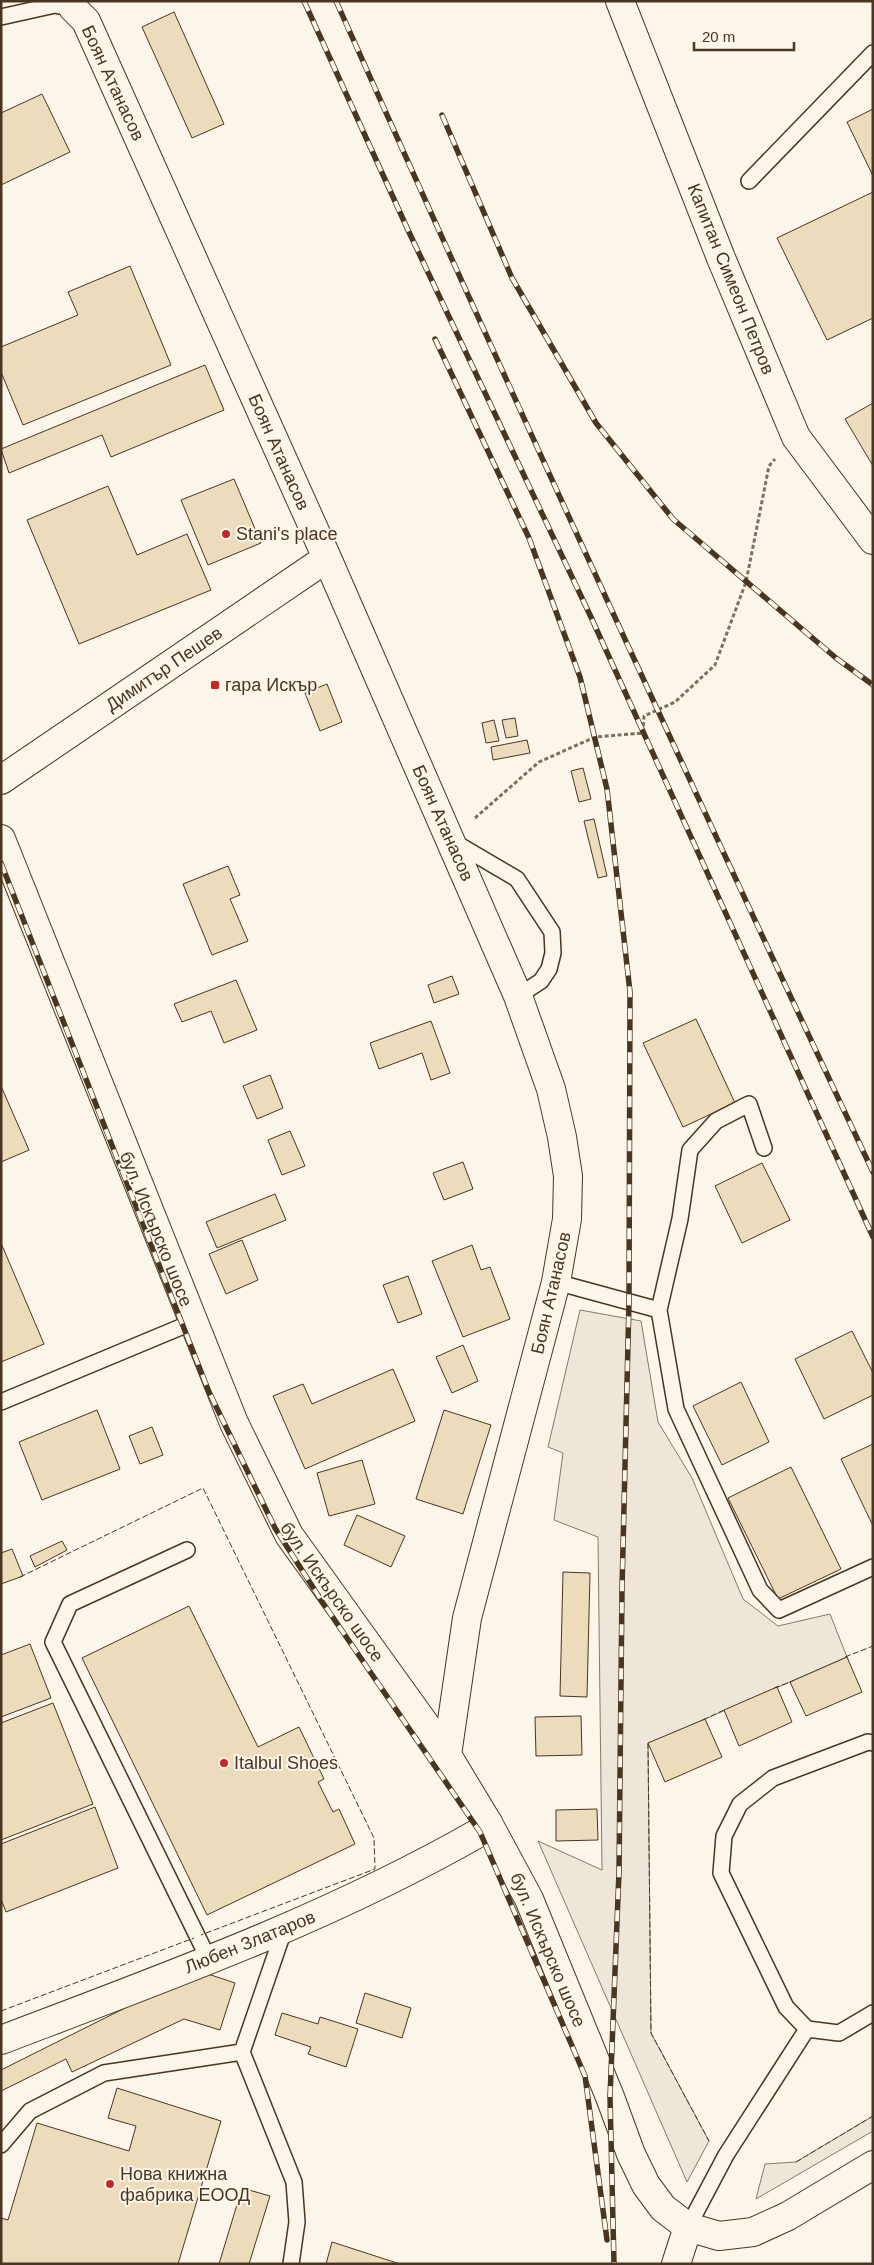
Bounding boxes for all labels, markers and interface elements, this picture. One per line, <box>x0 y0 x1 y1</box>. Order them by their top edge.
scale bar <box>694 20 794 52</box>
street label: Боян Атанасов <box>78 22 148 144</box>
text: 20 m <box>702 28 735 45</box>
street label: Капитан Симеон Петров <box>684 181 778 377</box>
street label: Боян Атанасов <box>244 391 314 513</box>
place label: Stani's place <box>236 524 338 544</box>
marker: Stani's place <box>220 528 232 540</box>
street label: Димитър Пешев <box>102 623 226 715</box>
place label: гара Искър <box>225 675 317 695</box>
marker: гара Искър <box>209 679 221 691</box>
street label: Боян Атанасов <box>408 762 478 884</box>
street label: бул. Искърско шосе <box>116 1148 196 1310</box>
street label: Боян Атанасов <box>527 1230 575 1356</box>
street label: бул. Искърско шосе <box>276 1518 388 1666</box>
place label: Italbul Shoes <box>234 1753 338 1773</box>
marker: Italbul Shoes <box>218 1757 230 1769</box>
street label: бул. Искърско шосе <box>506 1870 590 2030</box>
street label: Любен Златаров <box>182 1907 318 1977</box>
place label: Нова книжна фабрика ЕООД <box>120 2164 250 2205</box>
marker: Нова книжна фабрика ЕООД <box>104 2178 116 2190</box>

